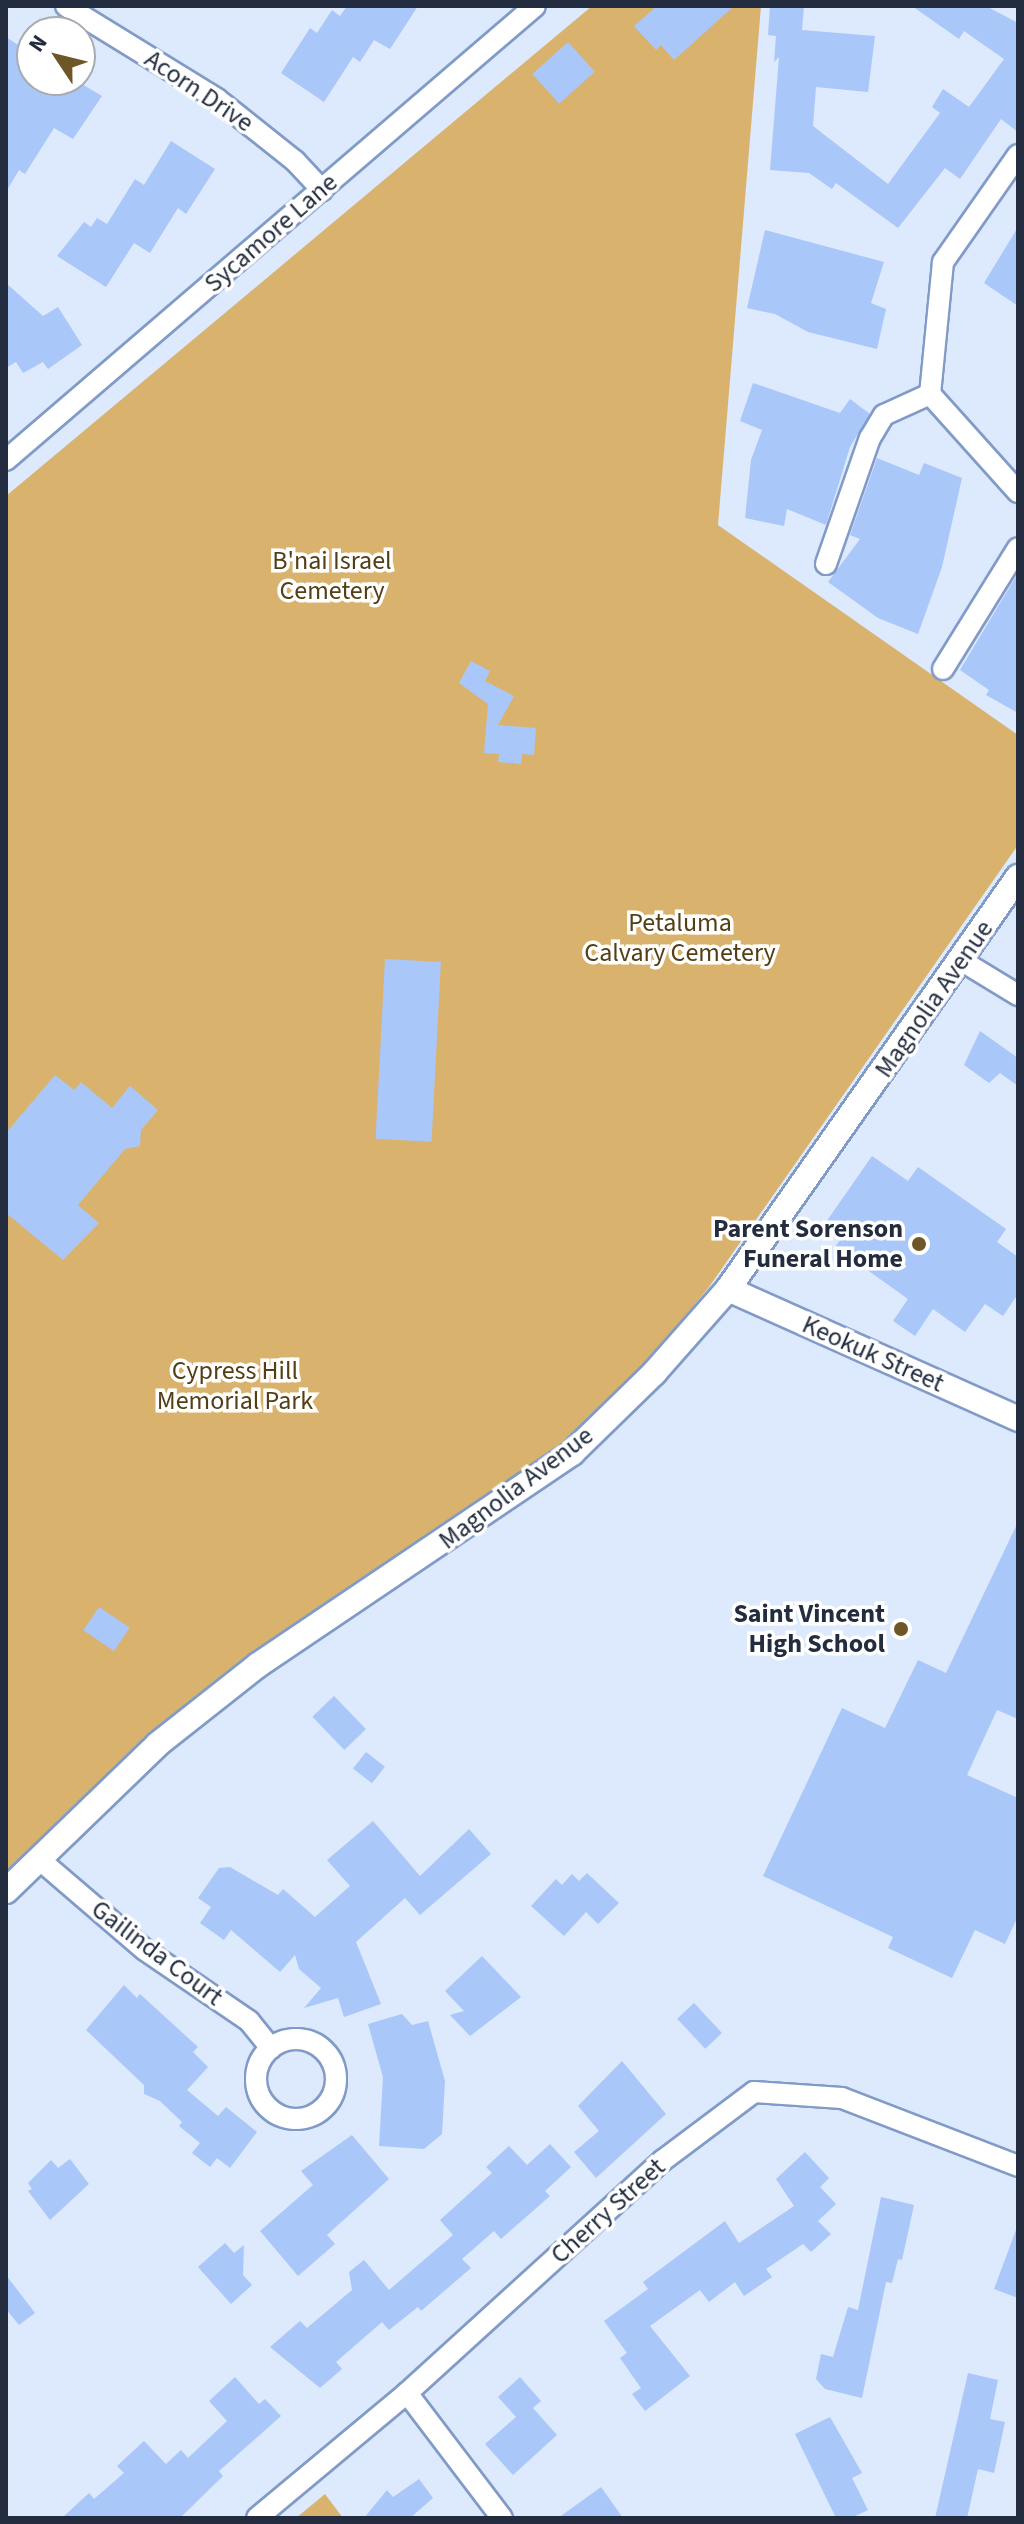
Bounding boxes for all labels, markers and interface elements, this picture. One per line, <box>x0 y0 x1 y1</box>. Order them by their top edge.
north arrow <box>16 16 96 96</box>
text: N <box>21 28 55 59</box>
street label: Acorn Drive <box>139 43 259 139</box>
street label: Sycamore Lane <box>198 167 344 299</box>
park label: B'nai Israel Cemetery <box>272 545 392 606</box>
park label: Petaluma Calvary Cemetery <box>584 907 776 968</box>
street label: Magnolia Avenue <box>868 914 1000 1084</box>
place label: Parent Sorenson Funeral Home <box>713 1213 903 1274</box>
marker: Parent Sorenson Funeral Home <box>910 1235 928 1253</box>
street label: Keokuk Street <box>797 1309 949 1399</box>
park label: Cypress Hill Memorial Park <box>157 1355 313 1416</box>
street label: Magnolia Avenue <box>433 1420 599 1556</box>
place label: Saint Vincent High School <box>733 1598 885 1660</box>
marker: Saint Vincent High School <box>892 1620 910 1638</box>
street label: Gailinda Court <box>85 1893 229 2013</box>
street label: Cherry Street <box>544 2152 672 2270</box>

